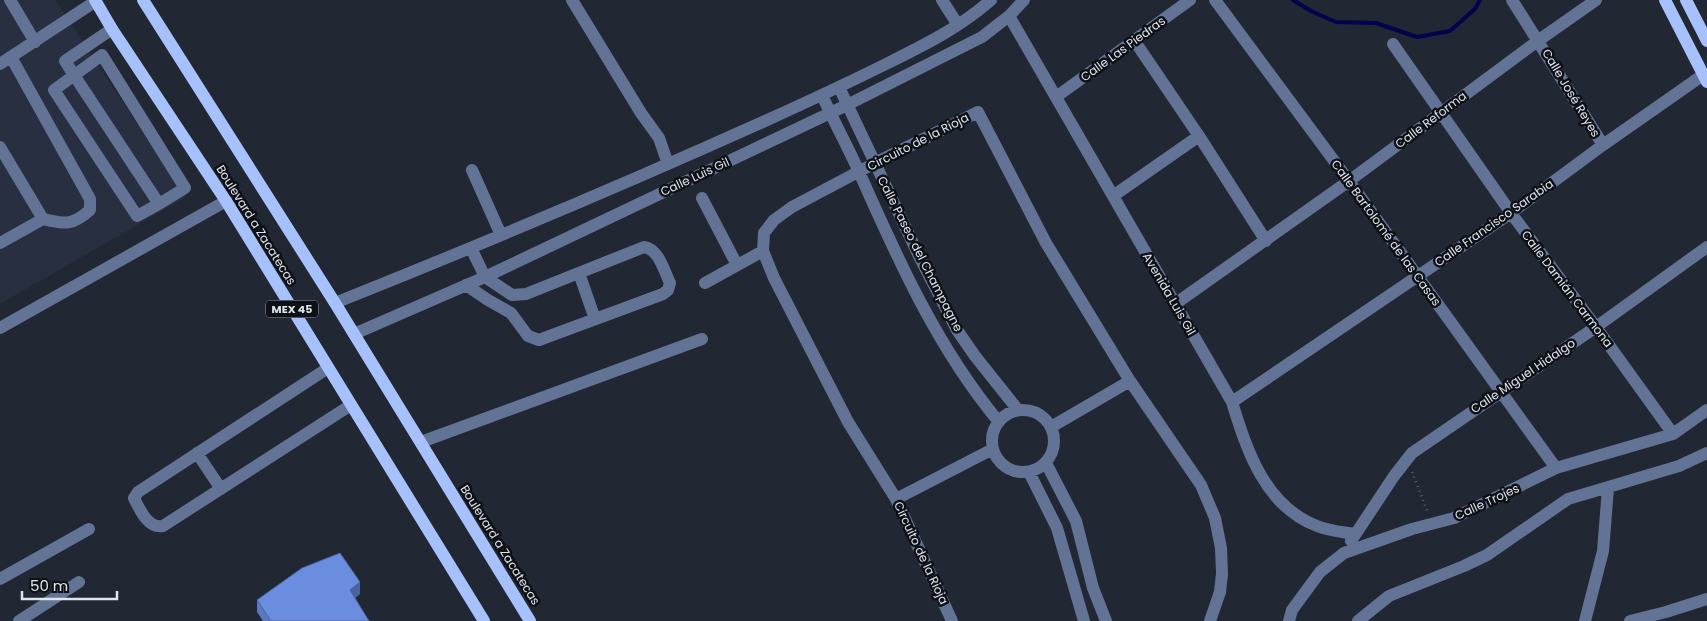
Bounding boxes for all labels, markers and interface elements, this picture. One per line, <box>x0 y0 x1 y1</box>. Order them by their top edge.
street label: Calle Las Piedras <box>1077 12 1169 85</box>
street label: Calle José Reyes <box>1538 45 1604 140</box>
street label: Calle Reforma <box>1392 87 1470 152</box>
street label: Circuito de la Rioja <box>864 109 971 175</box>
street label: Calle Luis Gil <box>657 153 732 200</box>
street label: Calle Bartolomé de las Casas <box>1328 156 1445 309</box>
street label: Boulevard a Zacatecas <box>213 161 300 288</box>
street label: Calle Paseo del Champagne <box>874 173 967 334</box>
street label: Calle Francisco Sarabia <box>1431 175 1557 270</box>
street label: Calle Damián Carmona <box>1518 227 1617 351</box>
street label: Avenida Luis Gil <box>1139 249 1200 338</box>
road number: MEX 45 <box>266 300 318 318</box>
street label: Calle Miguel Hidalgo <box>1467 334 1579 417</box>
street label: Calle Trojes <box>1452 479 1522 524</box>
street label: Boulevard a Zacatecas <box>457 481 544 608</box>
street label: Circuito de la Rioja <box>890 498 953 607</box>
scale bar <box>22 568 118 600</box>
text: 50 m <box>30 575 68 596</box>

